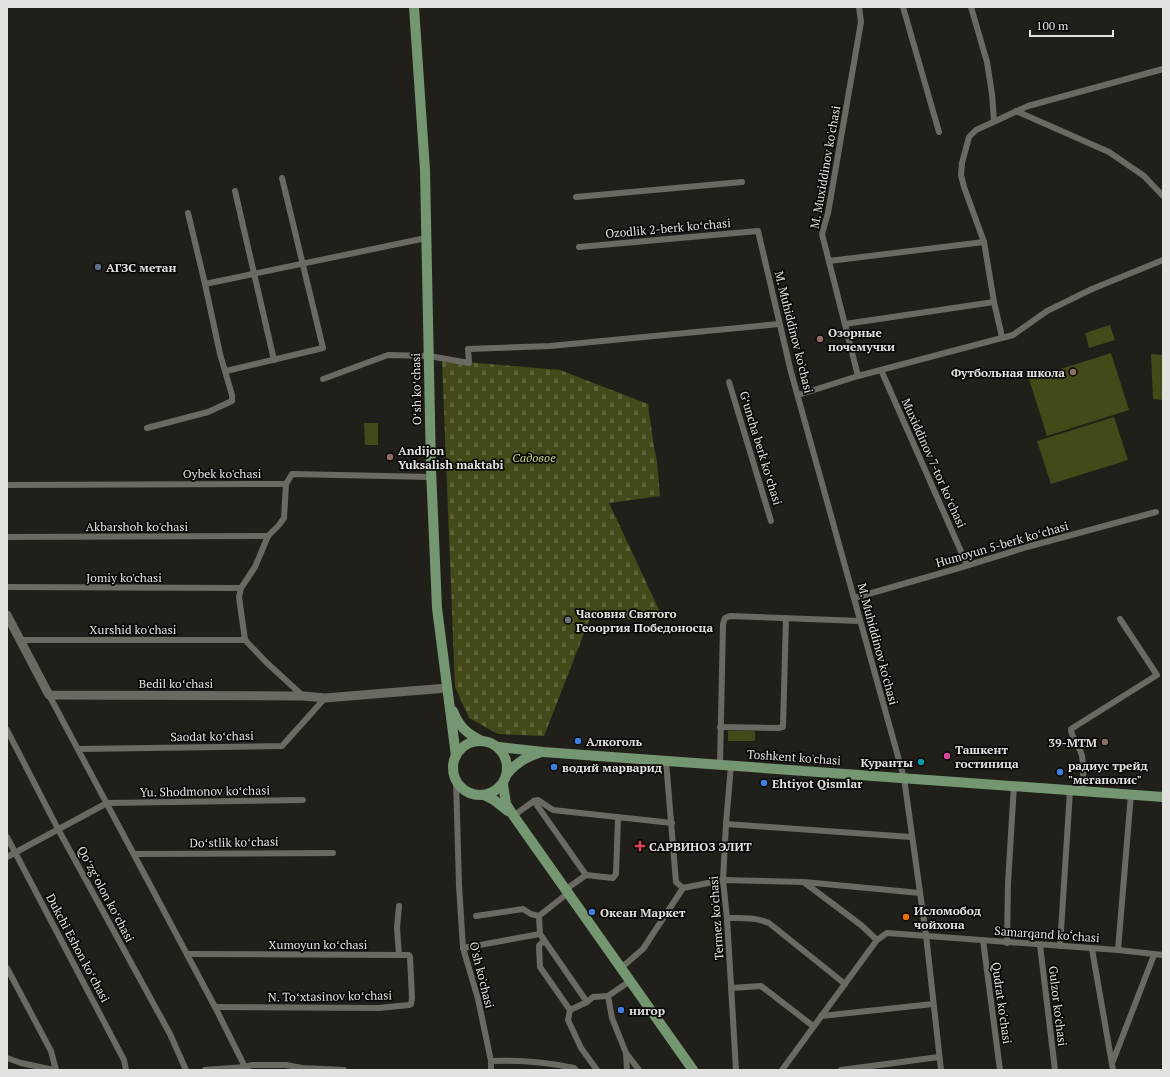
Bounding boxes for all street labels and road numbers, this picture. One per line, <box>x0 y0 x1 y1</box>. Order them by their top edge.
street label: M. Muxiddinov ko'chasi <box>807 104 843 230</box>
street label: Ozodlik 2-berk koʻchasi <box>605 215 732 241</box>
street label: M. Muhiddinov ko'chasi <box>772 269 817 395</box>
street label: Oʻsh koʻchasi <box>408 352 424 425</box>
street label: Gʻuncha berk koʻchasi <box>737 389 786 507</box>
street label: Muxiddinov 7-tor koʻchasi <box>899 396 970 530</box>
street label: Oybek ko'chasi <box>183 466 262 481</box>
street label: Humoyun 5-berk koʻchasi <box>934 518 1070 570</box>
street label: Akbarshoh ko'chasi <box>86 519 189 534</box>
street label: Jomiy ko'chasi <box>86 570 162 585</box>
street label: M. Muhiddinov ko'chasi <box>855 581 902 707</box>
street label: Xurshid ko'chasi <box>90 622 177 637</box>
street label: Bedil koʻchasi <box>139 676 214 691</box>
street label: Saodat koʻchasi <box>170 728 254 744</box>
street label: Toshkent ko'chasi <box>747 746 842 768</box>
street label: Yu. Shodmonov koʻchasi <box>140 782 270 800</box>
street label: Doʻstlik koʻchasi <box>189 834 279 850</box>
street label: Qoʻzgʻolon koʻchasi <box>74 843 138 945</box>
street label: Termez ko'chasi <box>706 875 726 961</box>
street label: Dukchi Eshon koʻchasi <box>43 891 113 1005</box>
street label: Samarqand ko‘chasi <box>994 923 1101 945</box>
street label: Xumoyun koʻchasi <box>269 937 368 952</box>
street label: O'sh ko'chasi <box>467 940 498 1010</box>
street label: Qudrat ko'chasi <box>989 961 1015 1045</box>
street label: Gulzor ko'chasi <box>1046 965 1070 1047</box>
street label: N. Toʻxtasinov koʻchasi <box>268 987 393 1005</box>

